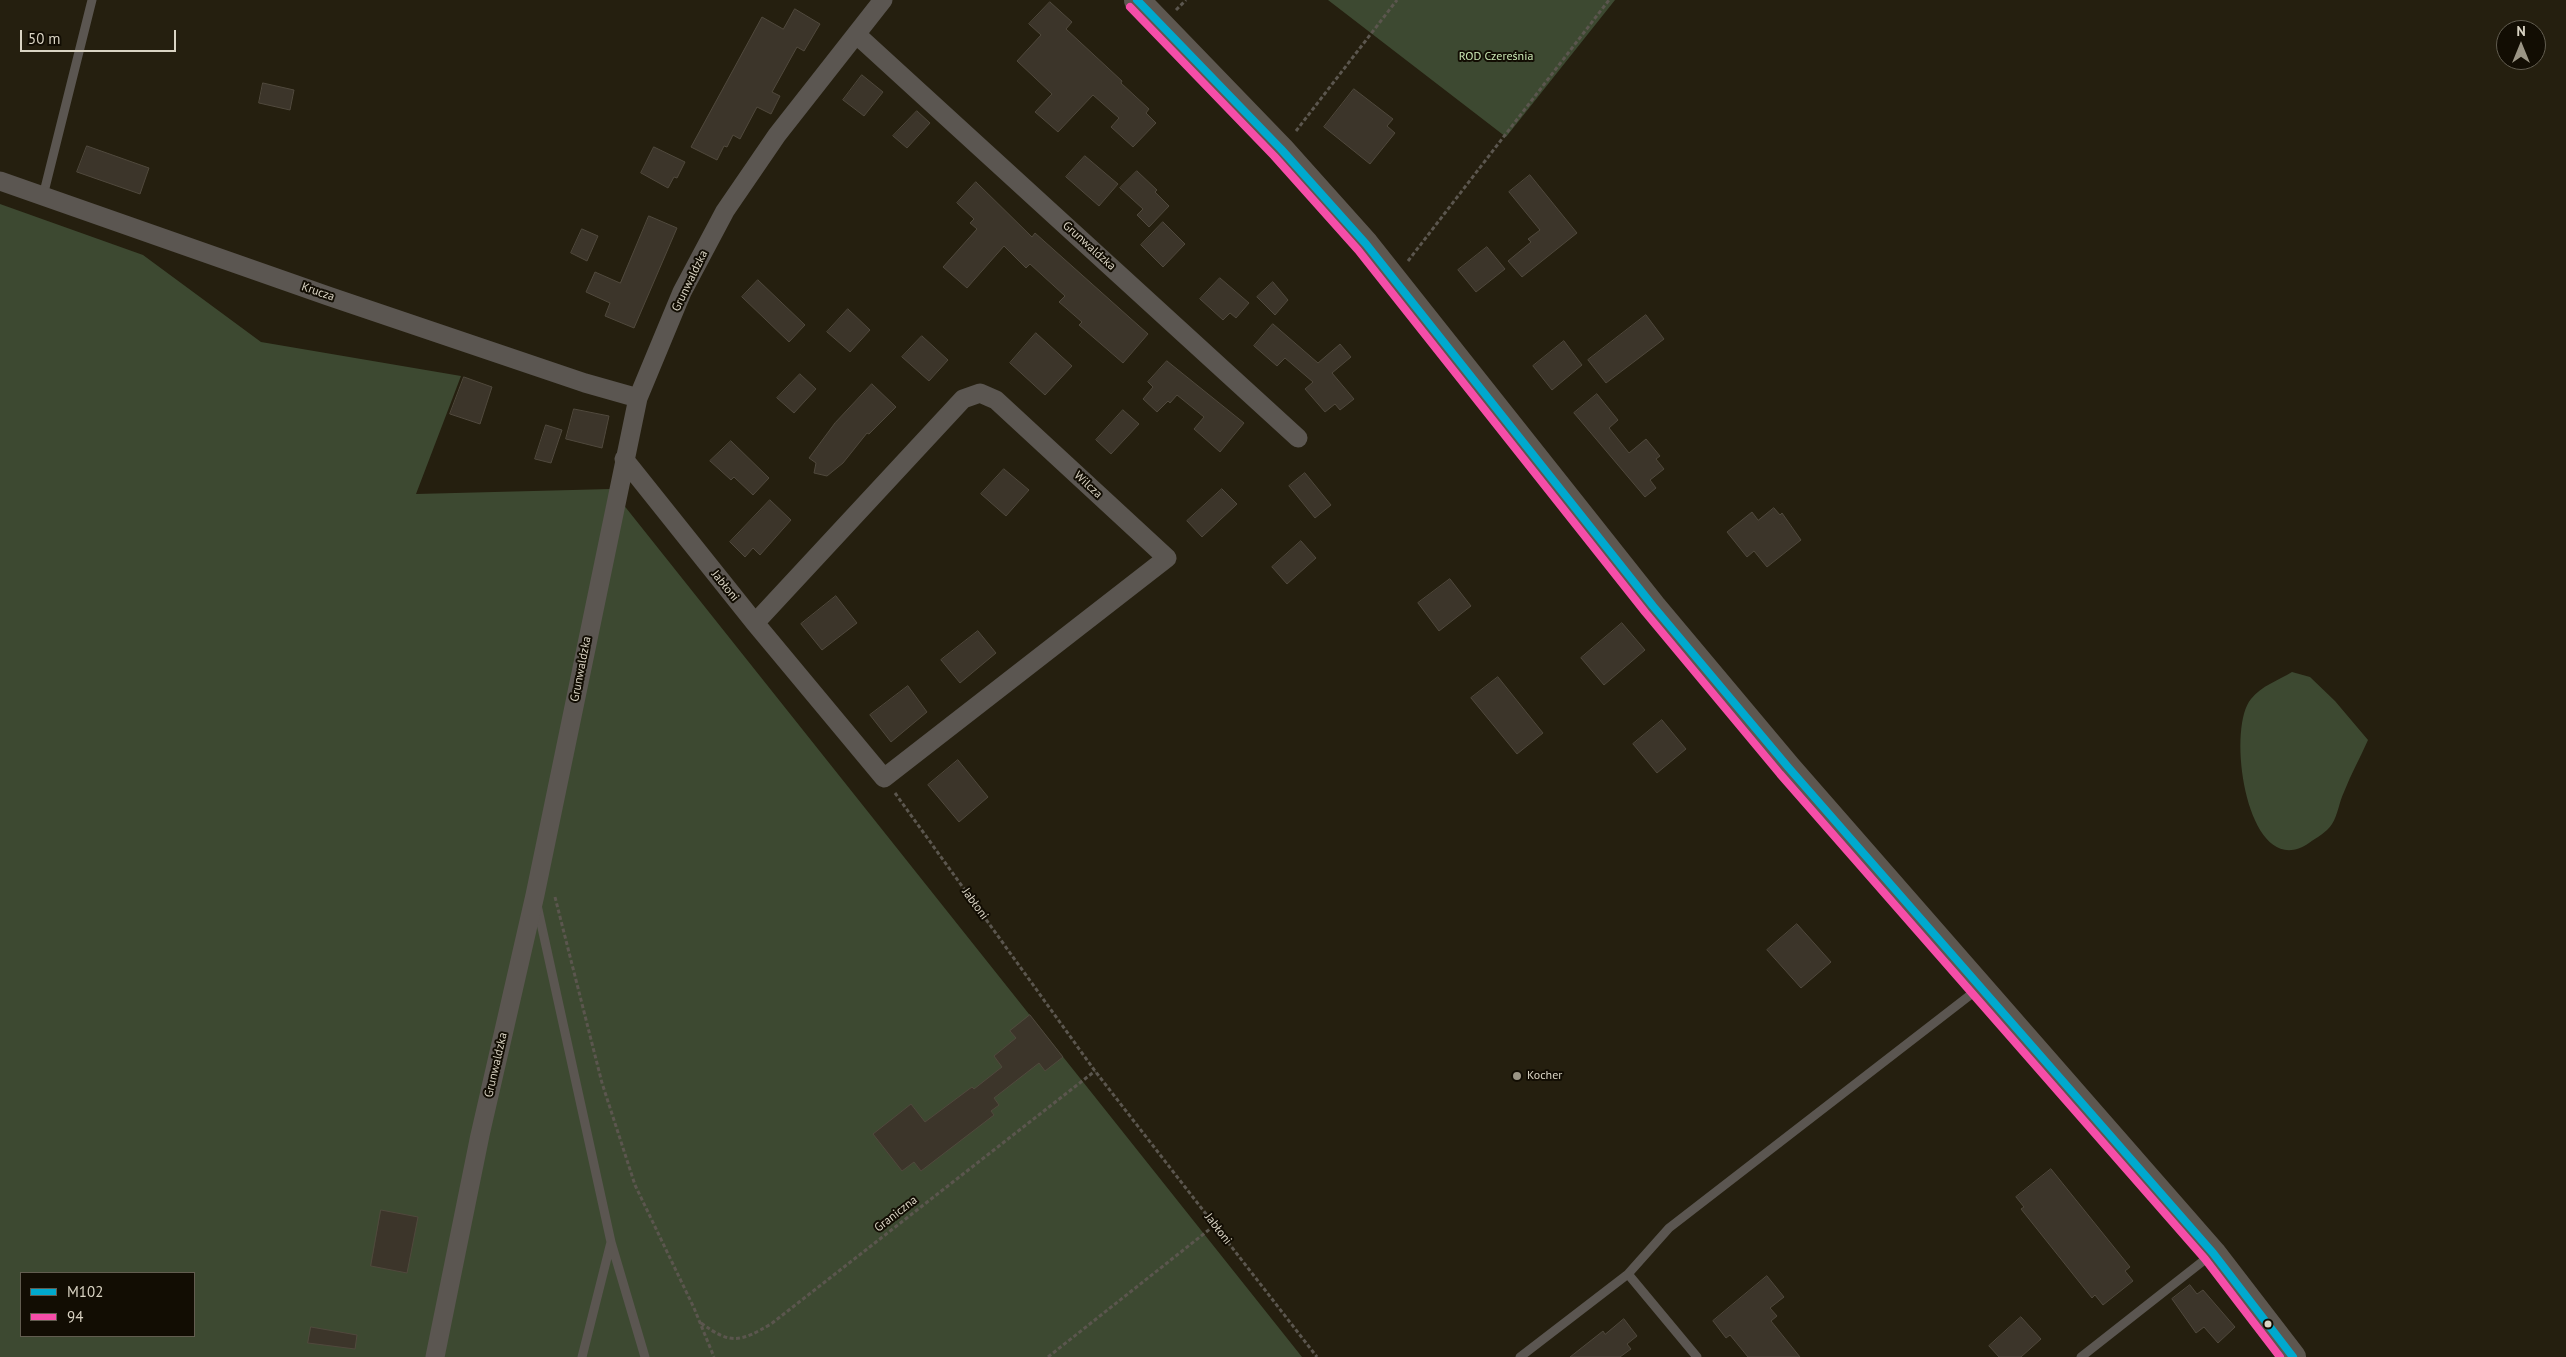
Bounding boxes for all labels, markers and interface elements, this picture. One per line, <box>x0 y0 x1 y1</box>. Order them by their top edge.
scale bar <box>22 20 179 52</box>
north arrow <box>2496 20 2546 70</box>
text: N <box>2516 22 2526 40</box>
text: 50 m <box>28 29 61 48</box>
park label: ROD Czereśnia <box>1459 50 1533 64</box>
street label: Grunwaldzka <box>1060 218 1118 274</box>
street label: Grunwaldzka <box>669 248 711 314</box>
street label: Krucza <box>300 280 336 304</box>
street label: Wilcza <box>1071 468 1105 502</box>
street label: Jabłoni <box>708 568 742 604</box>
street label: Grunwaldzka <box>568 635 594 703</box>
street label: Jabłoni <box>959 885 991 923</box>
street label: Grunwaldzka <box>482 1031 510 1099</box>
place label: Kocher <box>1527 1069 1562 1083</box>
marker: Kocher <box>1511 1070 1523 1082</box>
street label: Graniczna <box>872 1193 920 1235</box>
street label: Jabłoni <box>1201 1211 1235 1247</box>
legend <box>20 1272 195 1337</box>
text: M102 <box>67 1282 103 1301</box>
text: 94 <box>67 1307 83 1326</box>
unlabelled marker <box>2263 1319 2273 1329</box>

